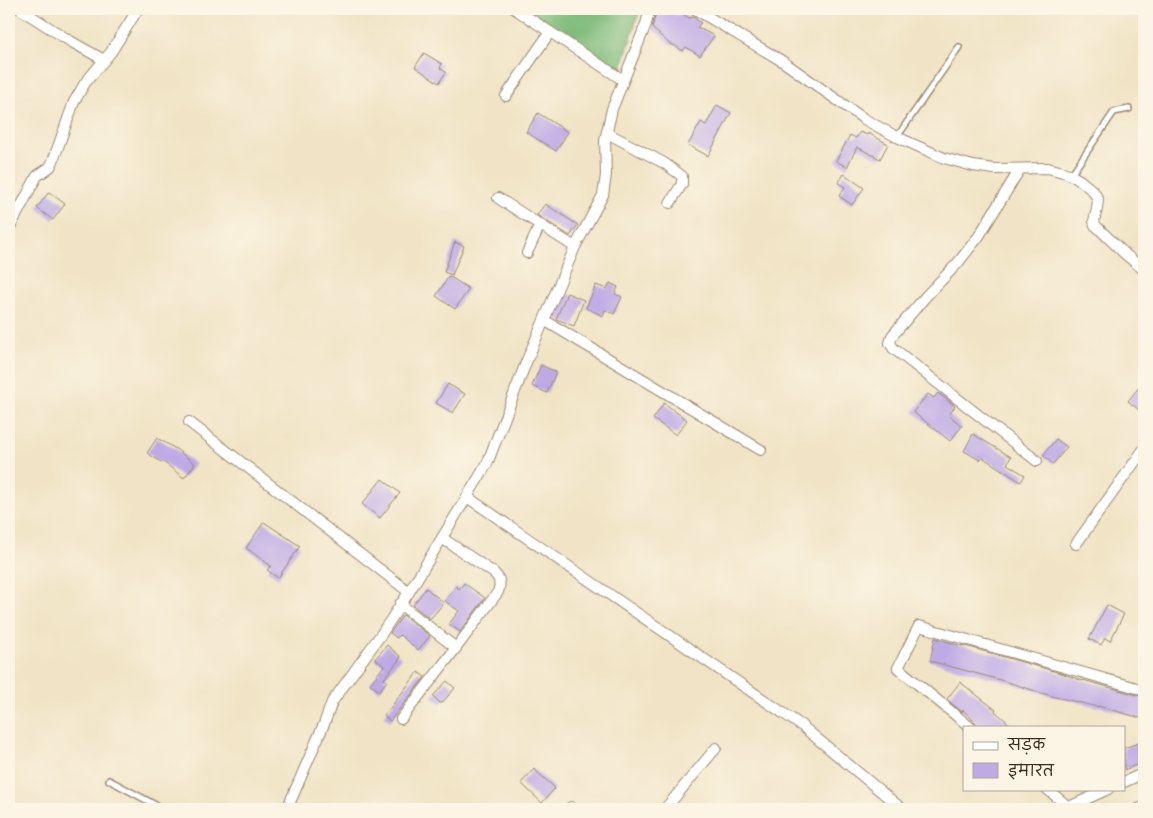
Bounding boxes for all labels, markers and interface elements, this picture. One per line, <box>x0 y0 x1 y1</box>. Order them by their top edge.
legend <box>963 726 1126 790</box>
text: सड़क <box>1007 736 1046 755</box>
text: इमारत <box>1008 762 1055 780</box>

